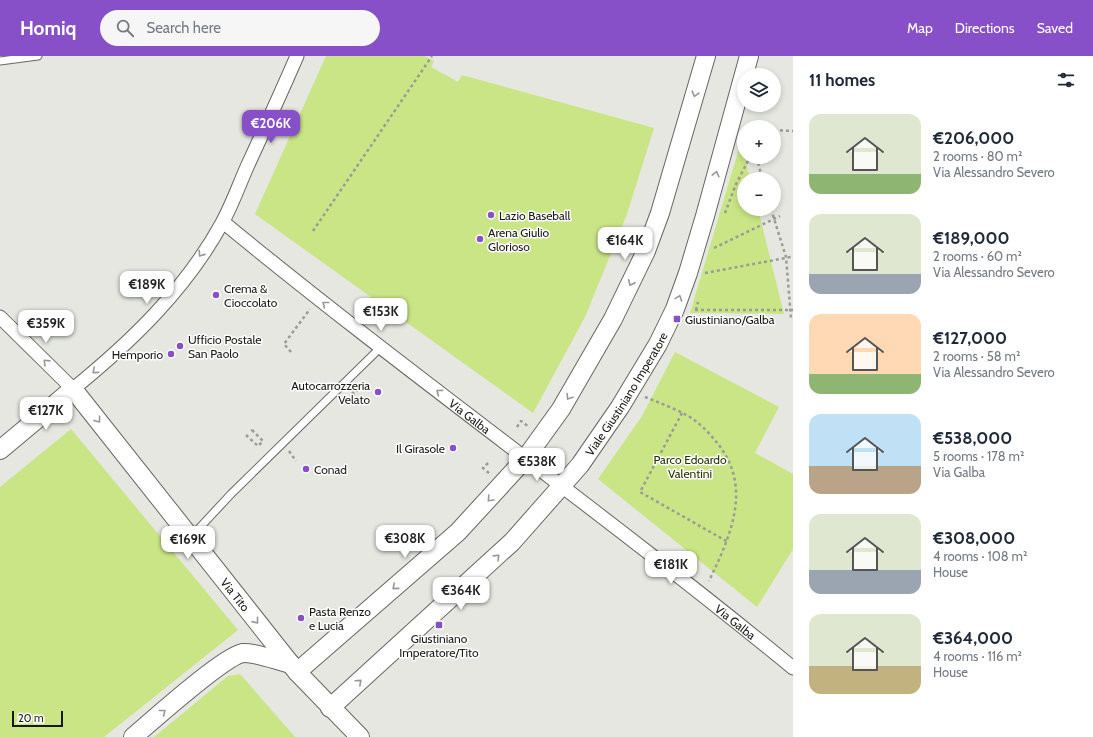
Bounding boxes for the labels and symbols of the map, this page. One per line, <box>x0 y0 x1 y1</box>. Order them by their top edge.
one-way arrow <box>692 90 700 97</box>
pin: €206K <box>243 110 299 144</box>
one-way arrow <box>711 171 720 178</box>
place label: Lazio Baseball <box>499 208 571 223</box>
marker: Lazio Baseball <box>486 210 496 220</box>
place label: Arena Giulio Glorioso <box>488 225 550 254</box>
pin: €164K <box>597 227 653 261</box>
marker: Arena Giulio Glorioso <box>475 234 485 244</box>
one-way arrow <box>199 250 206 257</box>
pin: €189K <box>119 271 175 305</box>
one-way arrow <box>628 278 636 286</box>
place label: Crema & Cioccolato <box>224 281 278 310</box>
marker: Crema & Cioccolato <box>211 290 221 300</box>
one-way arrow <box>674 295 682 302</box>
pin: €153K <box>353 298 409 332</box>
one-way arrow <box>323 301 330 308</box>
pin: €359K <box>18 310 74 344</box>
place label: Giustiniano/Galba <box>685 312 775 327</box>
marker: Giustiniano/Galba <box>672 314 682 324</box>
street label: Viale Giustiniano Imperatore <box>581 329 670 458</box>
place label: Ufficio Postale San Paolo <box>188 332 261 361</box>
marker: Ufficio Postale San Paolo <box>175 341 185 351</box>
place label: Hemporio <box>112 347 163 362</box>
marker: Hemporio <box>166 349 176 359</box>
one-way arrow <box>43 359 51 366</box>
one-way arrow <box>93 366 100 373</box>
place label: Autocarrozzeria Velato <box>291 378 370 407</box>
marker: Autocarrozzeria Velato <box>373 387 383 397</box>
one-way arrow <box>436 390 443 397</box>
one-way arrow <box>566 393 574 400</box>
street label: Via Galba <box>446 395 494 437</box>
pin: €127K <box>18 397 74 431</box>
one-way arrow <box>93 415 100 422</box>
place label: Il Girasole <box>396 441 445 456</box>
marker: Il Girasole <box>448 443 458 453</box>
pin: €538K <box>509 448 565 482</box>
park label: Parco Edoardo Valentini <box>653 452 727 481</box>
place label: Conad <box>314 462 347 477</box>
marker: Conad <box>301 464 311 474</box>
one-way arrow <box>487 494 495 502</box>
pin: €308K <box>377 525 433 559</box>
pin: €169K <box>160 526 216 560</box>
pin: €181K <box>643 551 699 585</box>
one-way arrow <box>492 554 500 562</box>
street label: Via Tito <box>218 575 254 614</box>
pin: €364K <box>433 577 489 611</box>
one-way arrow <box>392 583 400 590</box>
street label: Via Galba <box>712 601 759 643</box>
place label: Pasta Renzo e Lucia <box>309 604 371 633</box>
marker: Pasta Renzo e Lucia <box>296 613 306 623</box>
one-way arrow <box>252 616 259 623</box>
marker: Giustiniano Imperatore/Tito <box>434 620 444 630</box>
place label: Giustiniano Imperatore/Tito <box>399 631 479 660</box>
one-way arrow <box>355 680 362 687</box>
scale bar <box>12 709 63 728</box>
one-way arrow <box>159 710 166 717</box>

